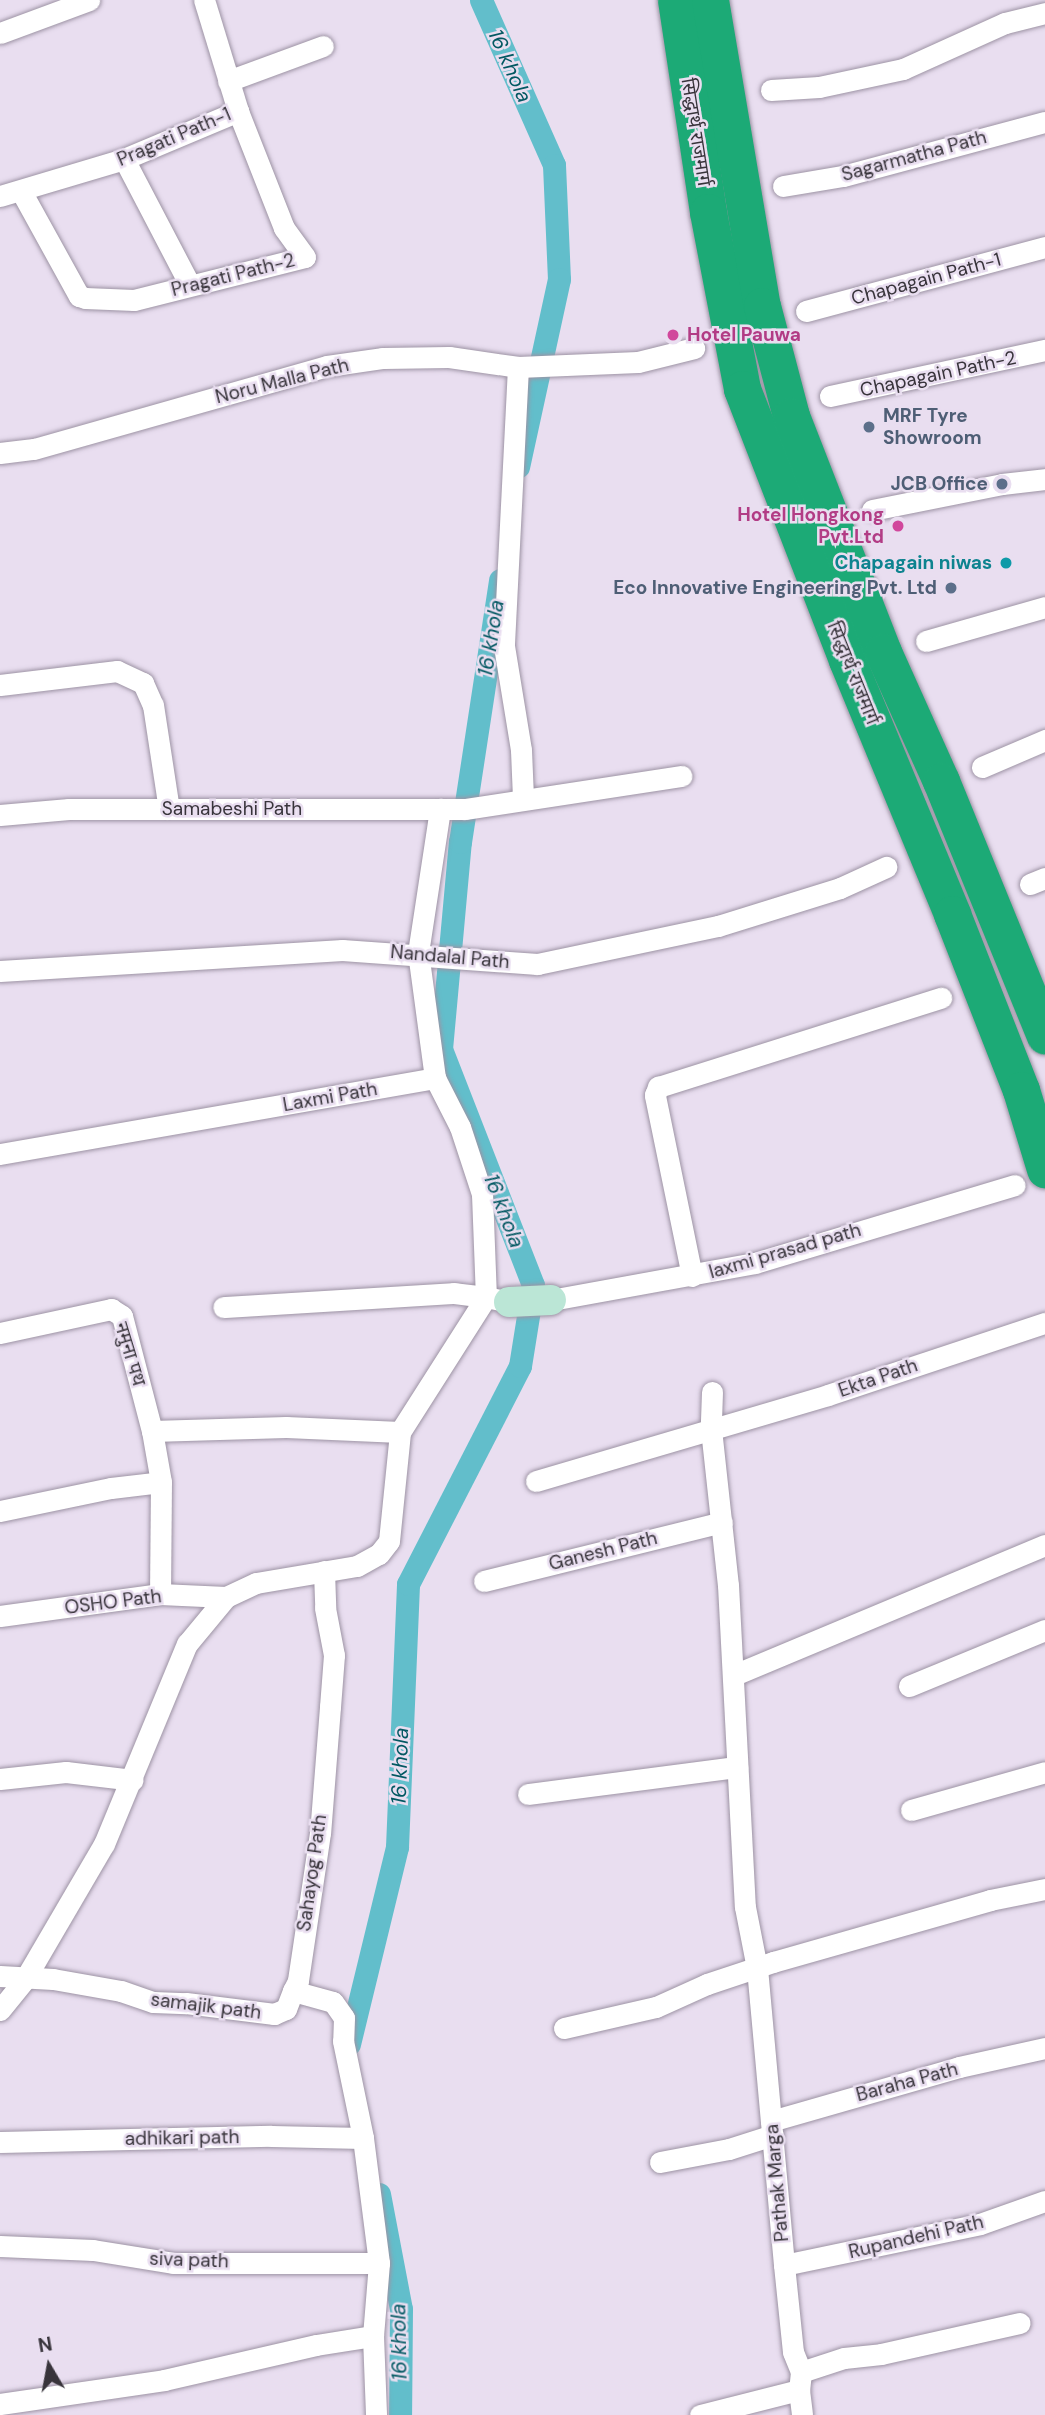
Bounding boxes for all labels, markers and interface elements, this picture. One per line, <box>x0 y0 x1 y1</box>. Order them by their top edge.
water label: 16 khola <box>483 26 537 106</box>
street label: सिद्धार्थ राजमार्ग <box>676 76 716 188</box>
street label: Pragati Path-1 <box>114 103 234 171</box>
street label: Sagarmatha Path <box>839 126 989 186</box>
street label: Chapagain Path-1 <box>849 248 1003 310</box>
street label: Pragati Path-2 <box>169 249 297 301</box>
place label: Hotel Pauwa <box>687 324 801 346</box>
marker: Hotel Pauwa <box>665 327 681 343</box>
street label: Chapagain Path-2 <box>858 346 1018 402</box>
street label: Noru Malla Path <box>213 353 351 409</box>
place label: MRF Tyre Showroom <box>883 405 982 449</box>
marker: MRF Tyre Showroom <box>861 419 877 435</box>
place label: JCB Office <box>891 473 988 495</box>
marker: JCB Office <box>994 476 1010 492</box>
place label: Hotel Hongkong Pvt.Ltd <box>737 504 884 548</box>
marker: Hotel Hongkong Pvt.Ltd <box>890 518 906 534</box>
place label: Chapagain niwas <box>834 552 992 574</box>
marker: Chapagain niwas <box>998 555 1014 571</box>
place label: Eco Innovative Engineering Pvt. Ltd <box>613 577 937 599</box>
marker: Eco Innovative Engineering Pvt. Ltd <box>943 580 959 596</box>
water label: 16 khola <box>473 598 509 678</box>
street label: सिद्धार्थ राजमार्ग <box>822 618 884 728</box>
street label: Samabeshi Path <box>162 798 302 820</box>
street label: Nandalal Path <box>389 940 511 974</box>
street label: Laxmi Path <box>281 1077 379 1117</box>
water label: 16 khola <box>478 1170 530 1252</box>
street label: laxmi prasad path <box>706 1218 864 1284</box>
street label: नमुना पथ <box>110 1319 150 1389</box>
street label: Ekta Path <box>835 1354 921 1402</box>
street label: Ganesh Path <box>546 1527 660 1575</box>
street label: OSHO Path <box>63 1585 163 1619</box>
water label: 16 khola <box>386 1727 414 1805</box>
street label: Sahayog Path <box>293 1813 331 1933</box>
street label: samajik path <box>149 1988 263 2024</box>
street label: Baraha Path <box>854 2057 960 2107</box>
street label: Pathak Marga <box>760 2123 794 2243</box>
street label: adhikari path <box>125 2126 239 2150</box>
street label: Rupandehi Path <box>846 2210 986 2264</box>
street label: siva path <box>149 2247 229 2273</box>
water label: 16 khola <box>386 2303 412 2381</box>
north arrow <box>14 2331 84 2401</box>
text: N <box>36 2331 54 2358</box>

